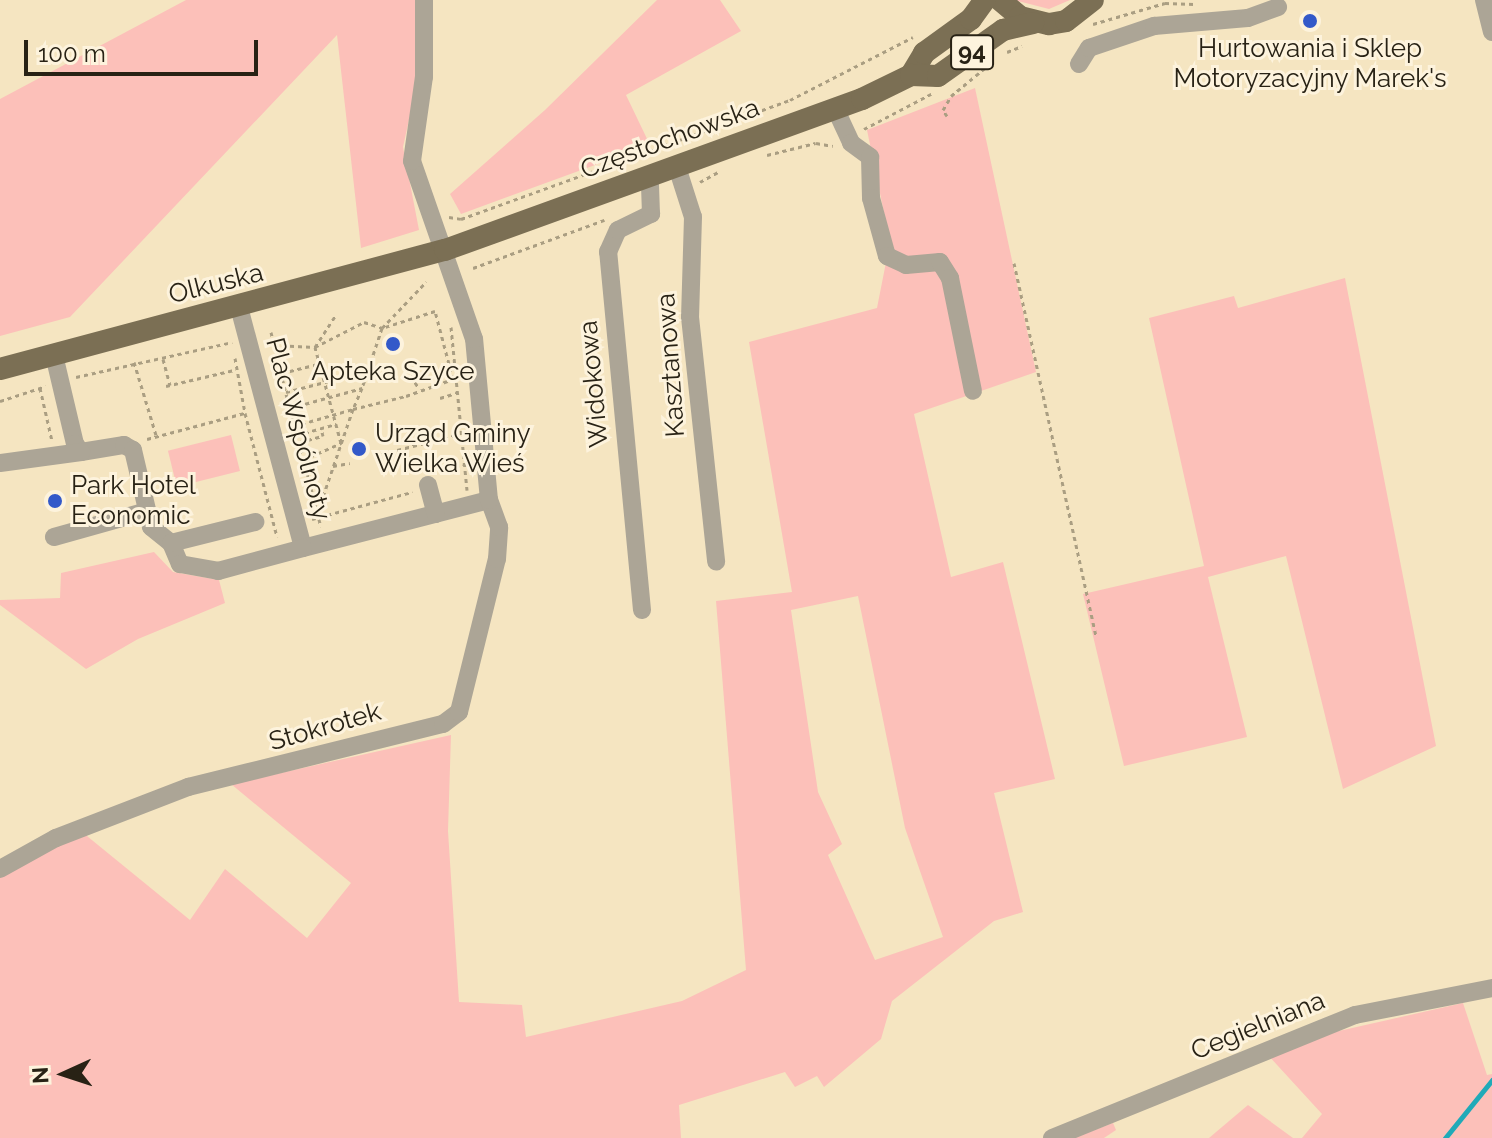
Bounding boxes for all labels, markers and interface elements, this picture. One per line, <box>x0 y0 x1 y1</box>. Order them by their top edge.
marker: Hurtowania i Sklep Motoryzacyjny Marek's <box>1301 12 1319 30</box>
scale bar <box>28 24 262 74</box>
road number: 94 <box>950 32 994 72</box>
place label: Hurtowania i Sklep Motoryzacyjny Marek's <box>1173 33 1447 94</box>
text: 100 m <box>38 39 106 68</box>
street label: Częstochowska <box>576 92 764 186</box>
street label: Olkuska <box>166 257 266 311</box>
street label: Kasztanowa <box>650 292 692 438</box>
street label: Widokowa <box>573 319 615 449</box>
street label: Plac Wspólnoty <box>259 334 337 524</box>
marker: Apteka Szyce <box>384 335 402 353</box>
place label: Apteka Szyce <box>311 356 475 388</box>
place label: Urząd Gminy Wielka Wieś <box>375 418 531 480</box>
marker: Urząd Gminy Wielka Wieś <box>350 440 368 458</box>
place label: Park Hotel Economic <box>71 470 196 532</box>
marker: Park Hotel Economic <box>46 492 64 510</box>
street label: Stokrotek <box>266 696 384 758</box>
street label: Cegielniana <box>1187 985 1329 1067</box>
north arrow <box>24 1034 104 1114</box>
text: N <box>27 1066 53 1084</box>

